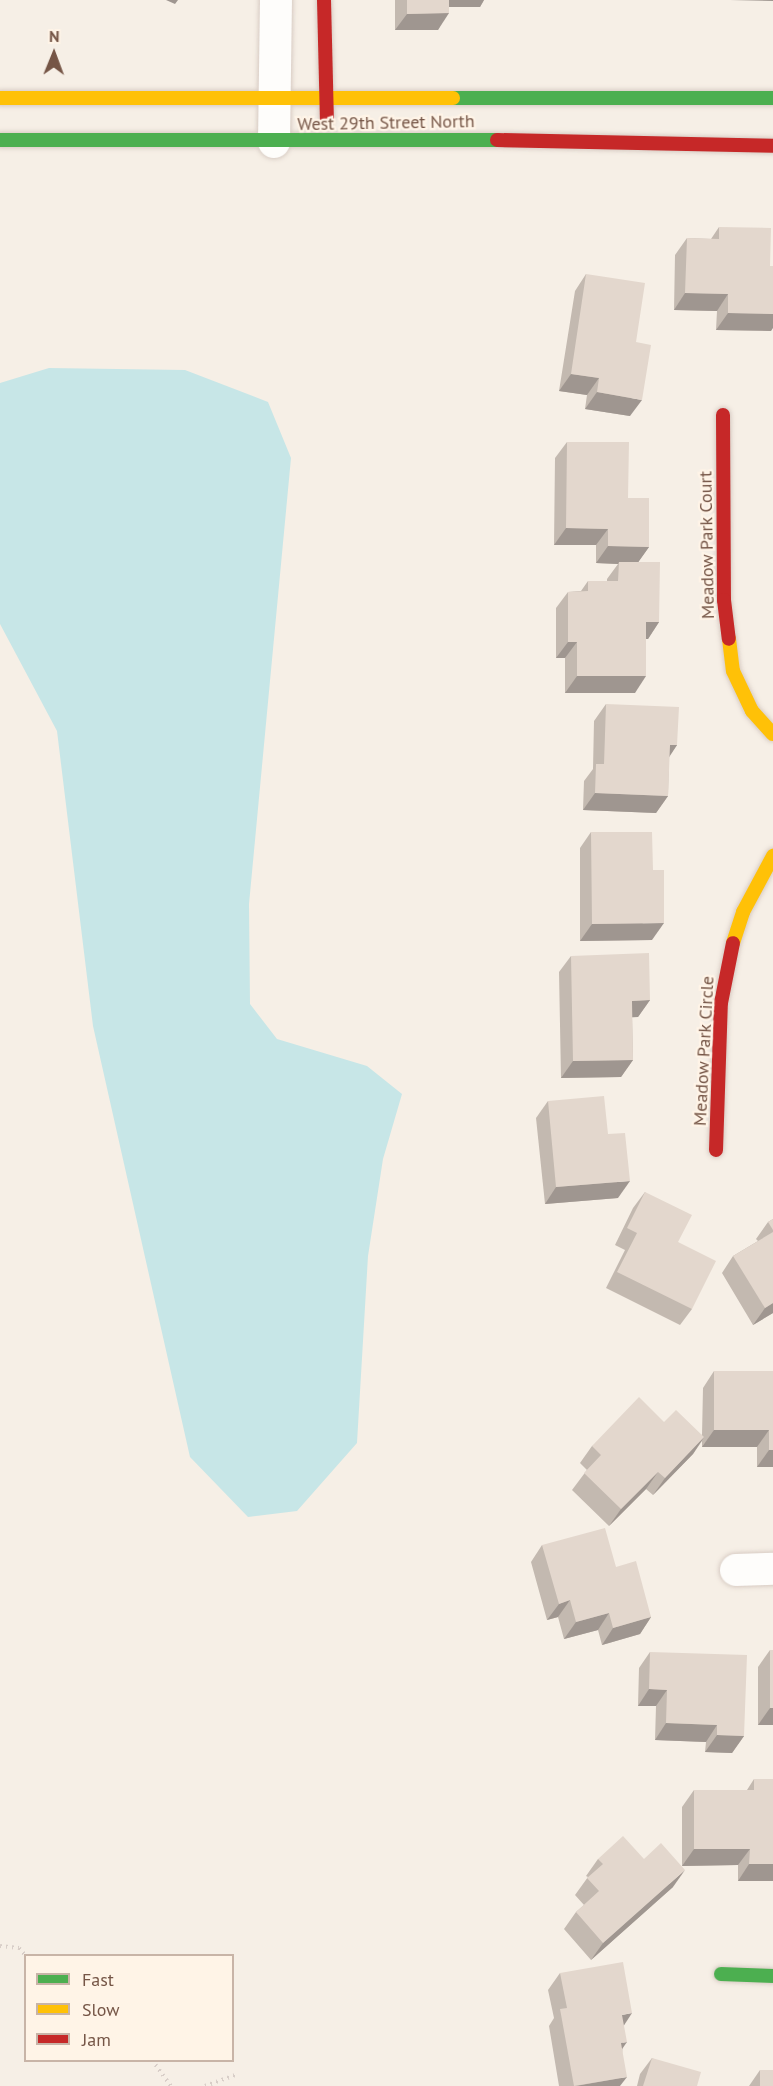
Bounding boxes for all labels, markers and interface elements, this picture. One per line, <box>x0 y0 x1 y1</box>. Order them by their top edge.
north arrow <box>24 24 84 84</box>
text: N <box>49 26 60 46</box>
street label: West 29th Street North <box>297 111 475 135</box>
street label: Meadow Park Court <box>695 470 719 620</box>
street label: Meadow Park Circle <box>689 975 719 1127</box>
legend <box>24 1954 234 2062</box>
text: Fast <box>82 1968 114 1991</box>
text: Slow <box>82 1998 120 2021</box>
text: Jam <box>82 2028 111 2051</box>

